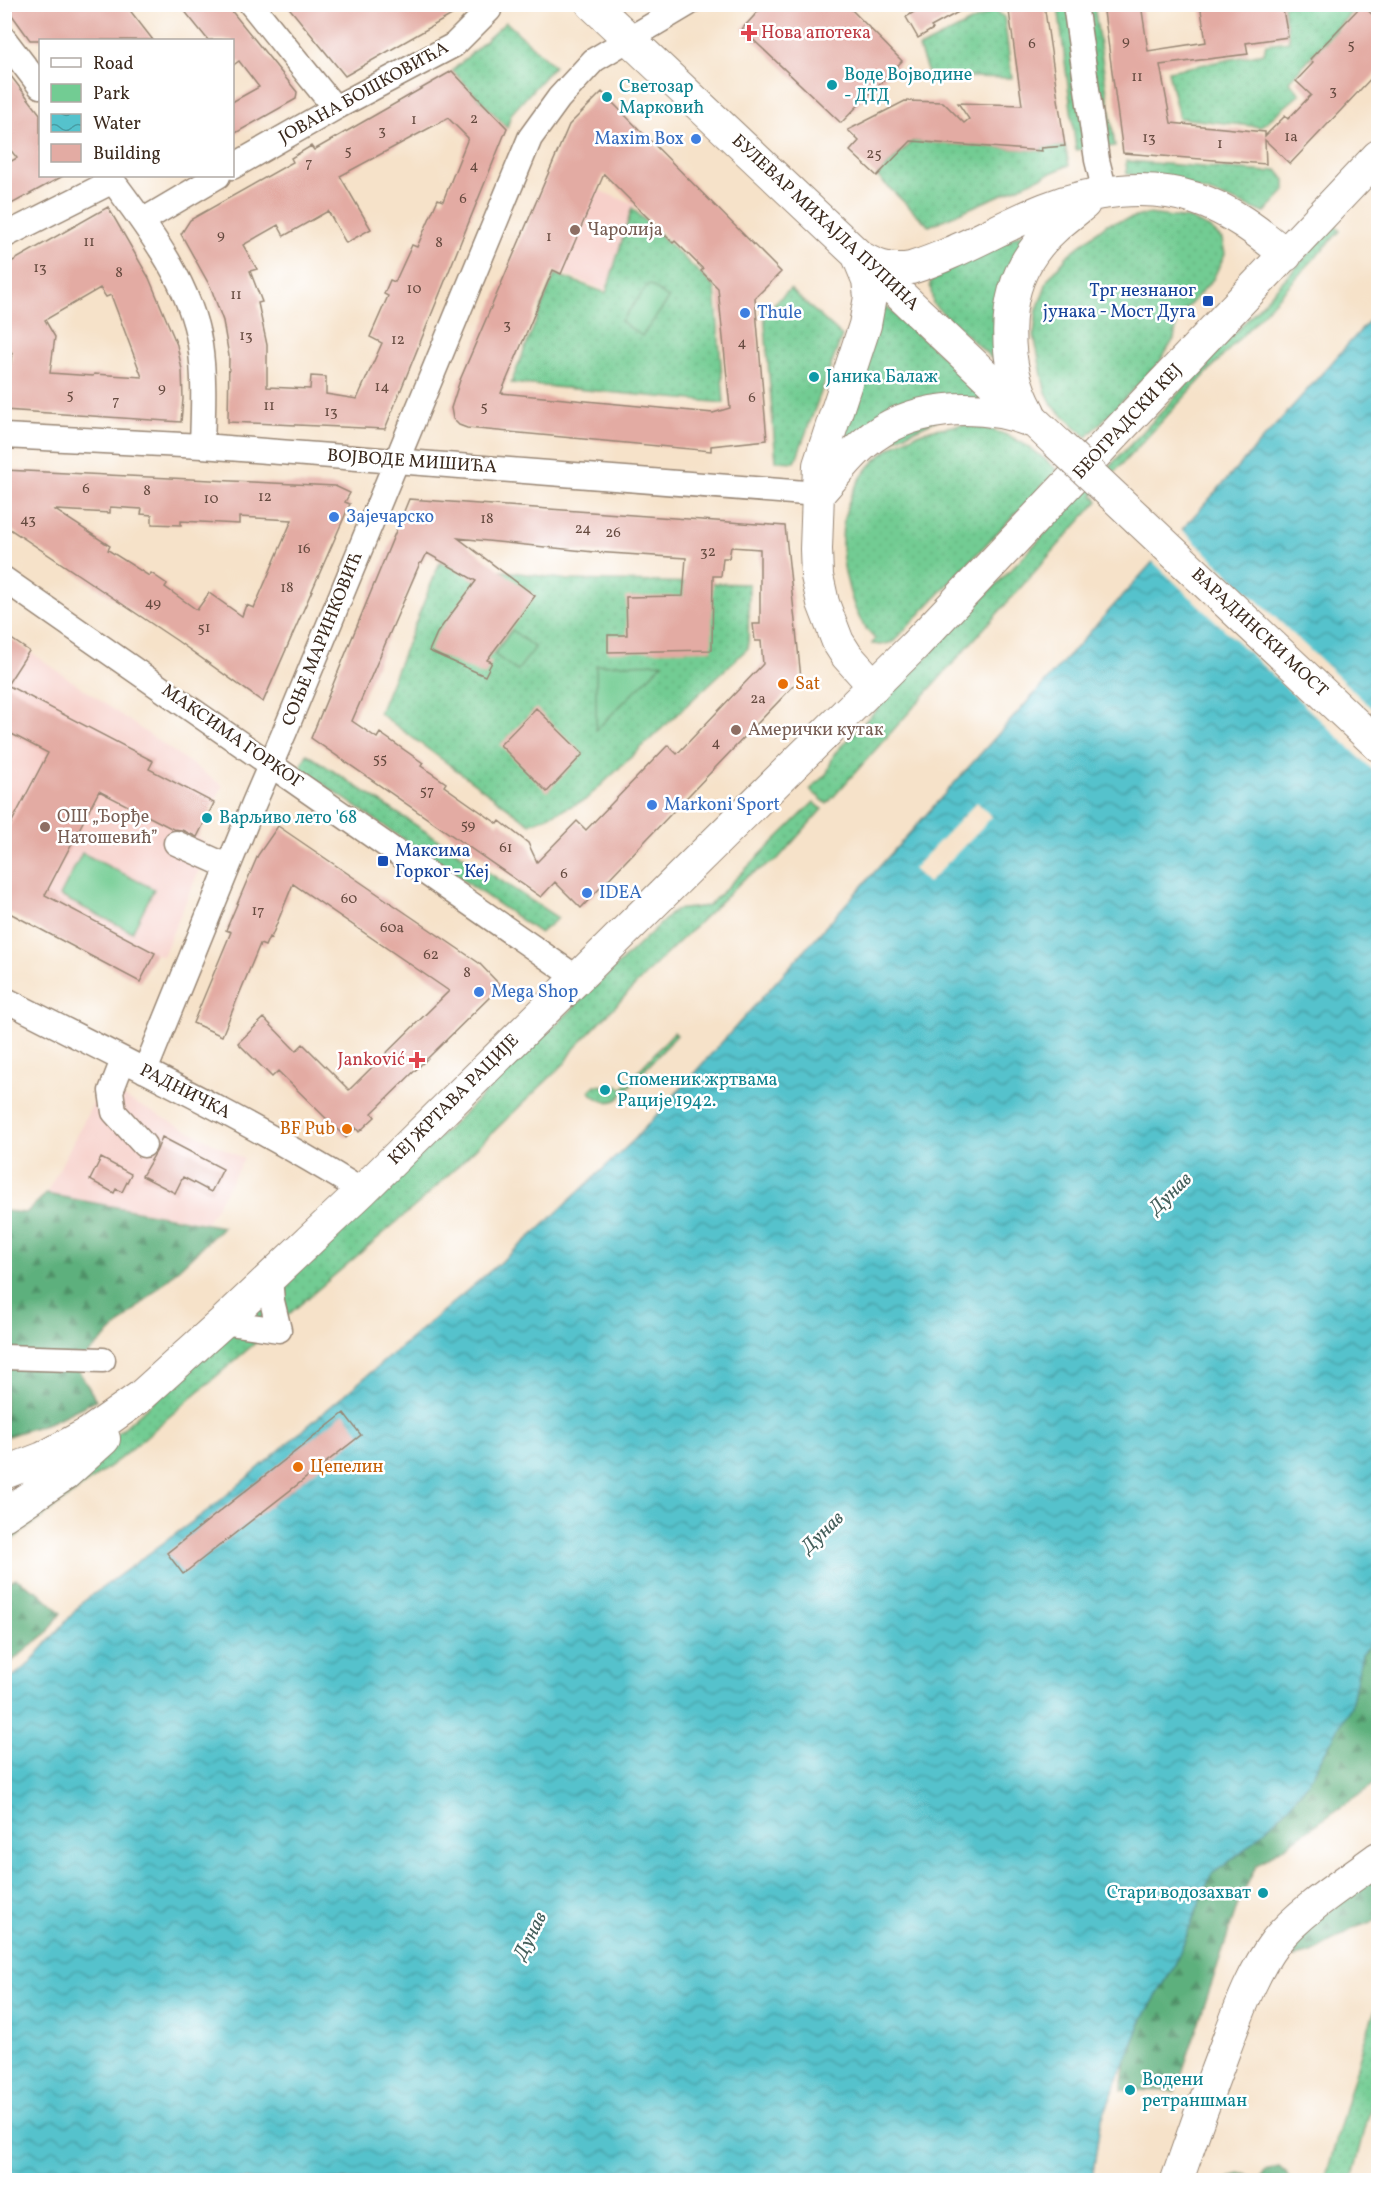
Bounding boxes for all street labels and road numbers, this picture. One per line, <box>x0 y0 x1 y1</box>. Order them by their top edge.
street label: ЈОВАНА БОШКОВИЋА <box>274 36 454 150</box>
street label: БУЛЕВАР МИХАЈЛА ПУПИНА <box>726 129 925 317</box>
street label: БЕОГРАДСКИ КЕЈ <box>1068 359 1188 485</box>
street label: ВОЈВОДЕ МИШИЋА <box>326 444 498 480</box>
street label: СОЊЕ МАРИНКОВИЋ <box>277 548 369 730</box>
street label: ВАРАДИНСКИ МОСТ <box>1185 563 1333 704</box>
street label: МАКСИМА ГОРКОГ <box>156 679 308 795</box>
street label: КЕЈ ЖРТАВА РАЦИЈЕ <box>383 1029 525 1171</box>
street label: РАДНИЧКА <box>135 1058 235 1126</box>

